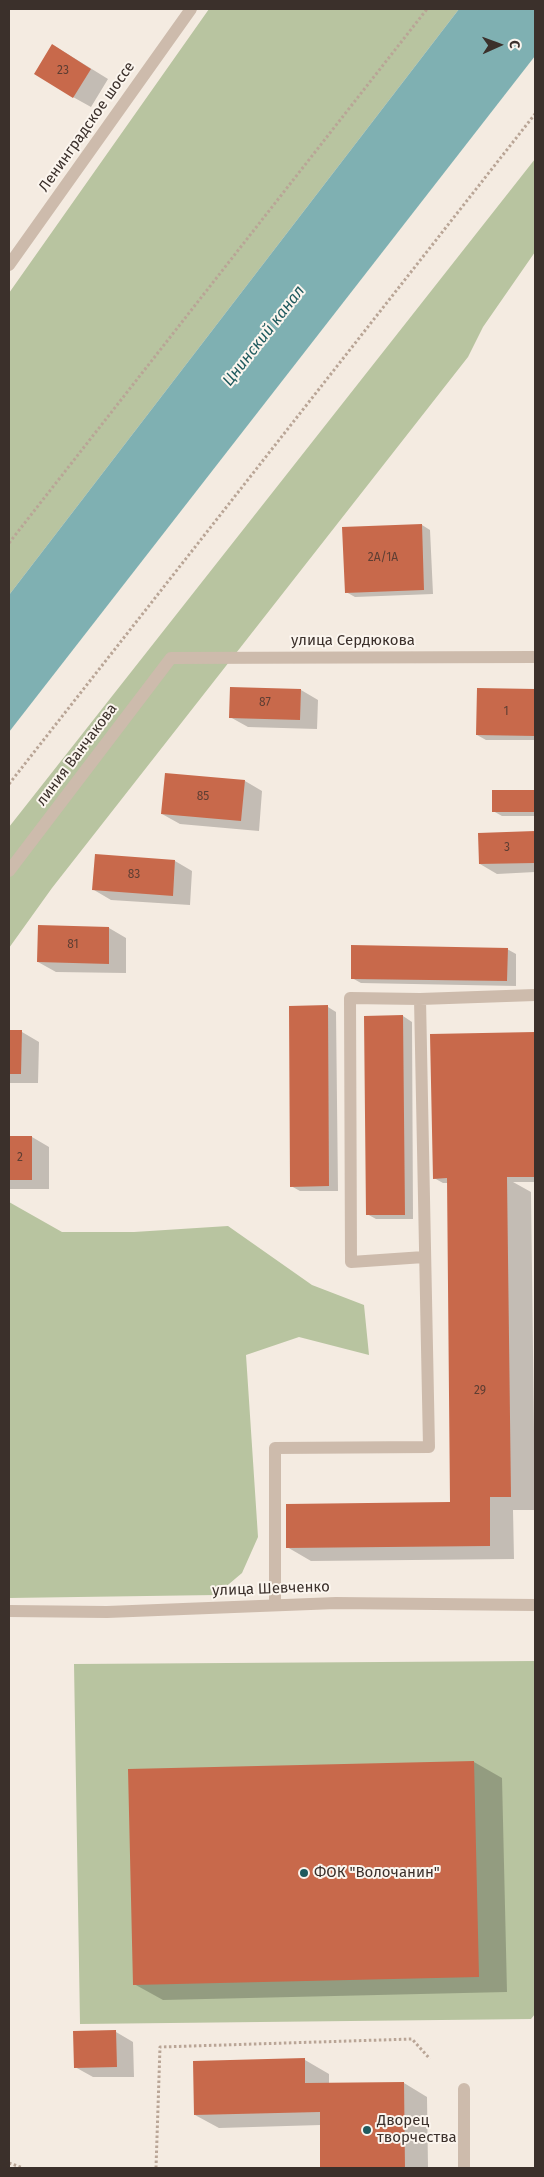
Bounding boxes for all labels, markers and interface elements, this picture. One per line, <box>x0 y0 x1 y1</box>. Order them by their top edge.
north arrow <box>474 20 524 70</box>
text: С <box>506 40 523 49</box>
street label: Ленинградское шоссе <box>35 58 139 196</box>
house number: 23 <box>57 64 69 78</box>
water label: Цнинский канал <box>219 282 309 390</box>
house number: 2А/1А <box>368 551 398 565</box>
street label: улица Сердюкова <box>291 632 415 650</box>
house number: 87 <box>259 696 271 710</box>
street label: линия Ванчакова <box>33 700 121 810</box>
house number: 1 <box>503 705 509 719</box>
house number: 85 <box>197 790 209 804</box>
house number: 3 <box>504 841 510 855</box>
house number: 83 <box>128 868 140 882</box>
house number: 81 <box>67 938 79 952</box>
house number: 2 <box>17 1151 23 1165</box>
house number: 29 <box>474 1384 486 1398</box>
street label: улица Шевченко <box>212 1578 330 1600</box>
place label: ФОК "Волочанин" <box>314 1864 440 1882</box>
marker: ФОК "Волочанин" <box>298 1867 310 1879</box>
place label: Дворец творчества <box>377 2112 457 2147</box>
marker: Дворец творчества <box>361 2124 373 2136</box>

